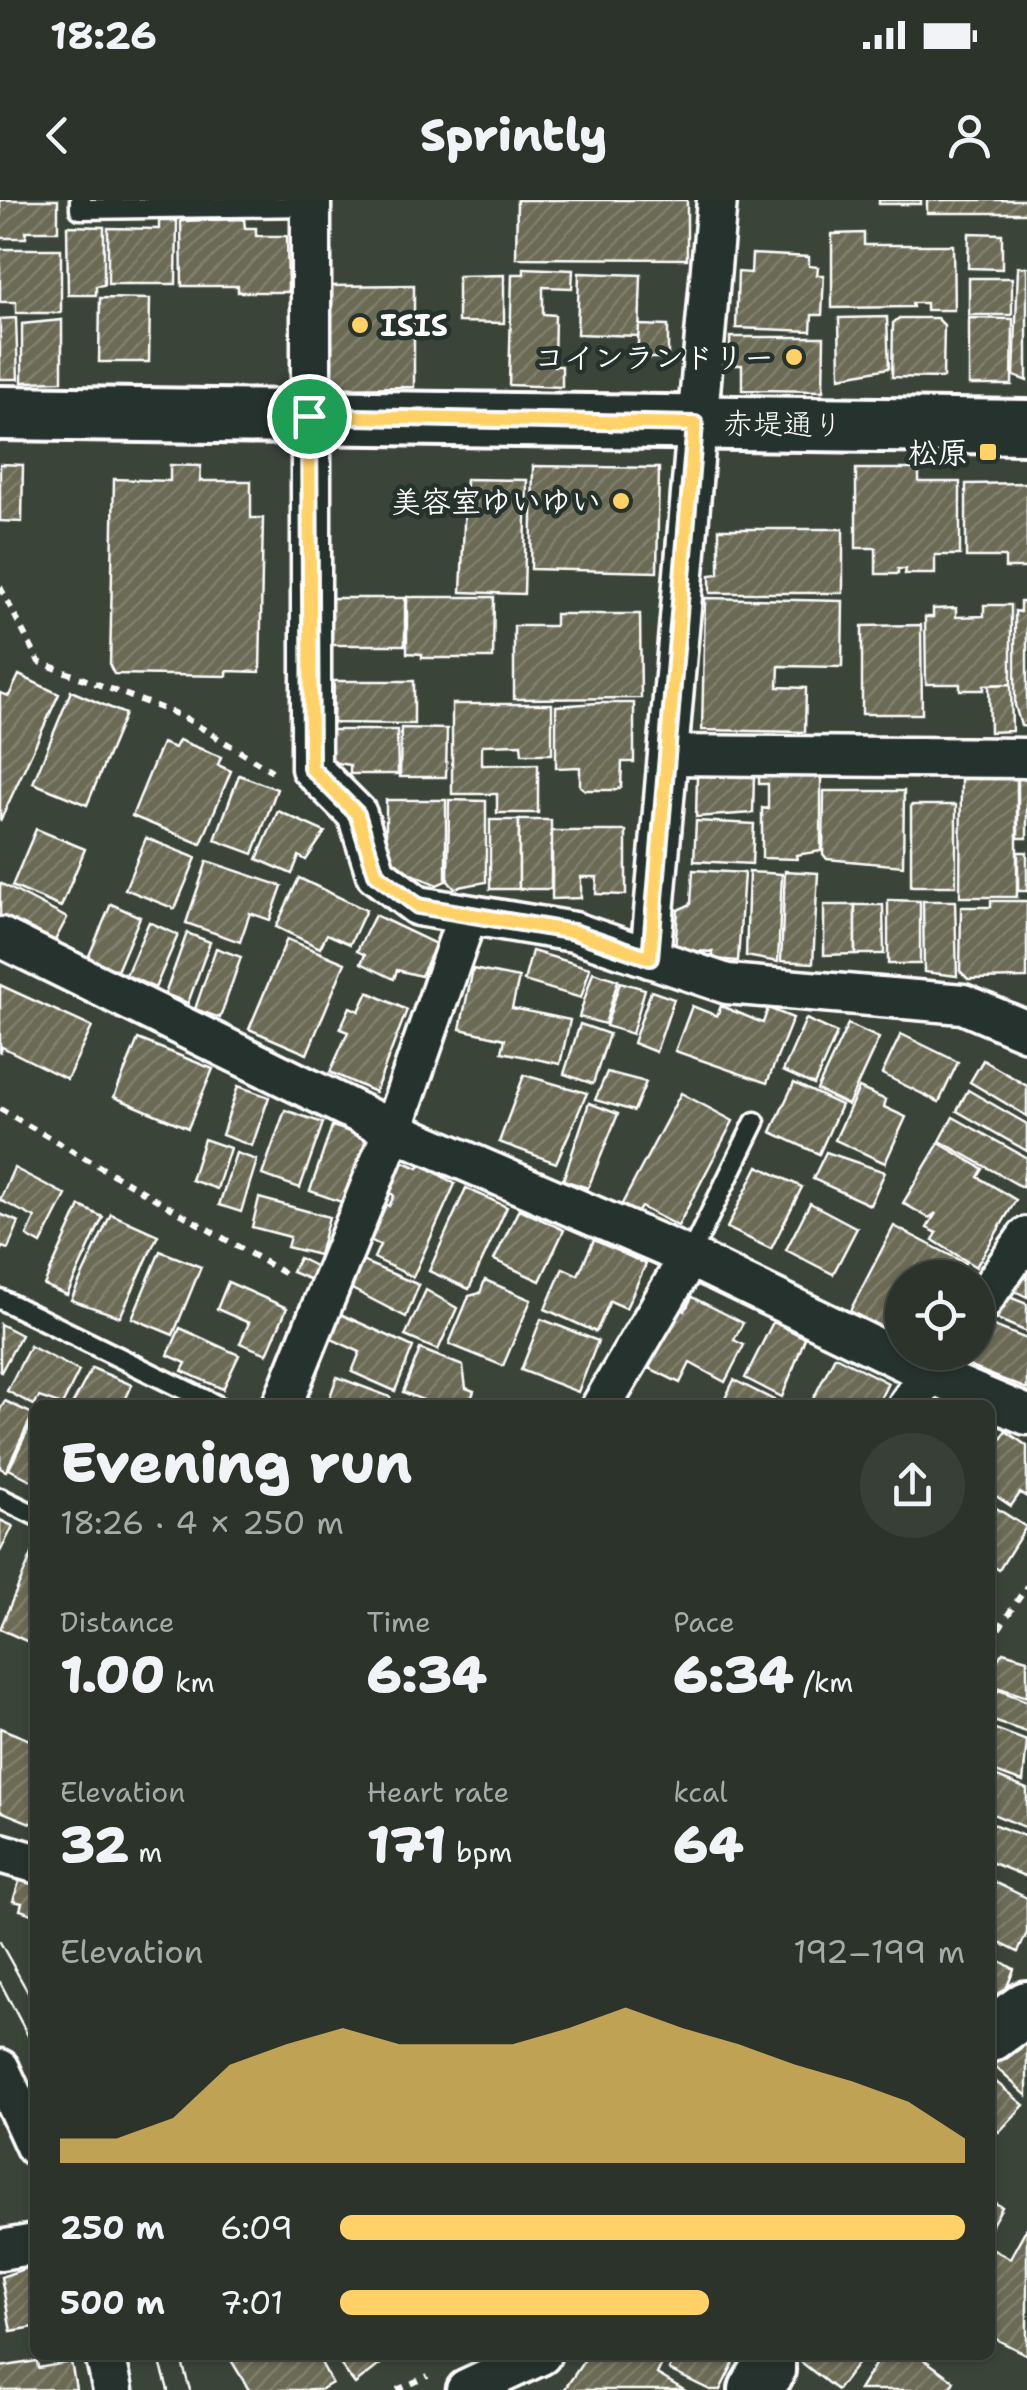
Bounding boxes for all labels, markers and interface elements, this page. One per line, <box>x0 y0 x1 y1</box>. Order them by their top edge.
text: 18:26 <box>50 10 157 61</box>
text: Sprintly <box>420 105 607 165</box>
icon: back <box>30 108 85 163</box>
icon: person <box>942 108 997 163</box>
place label: ISIS <box>380 305 448 346</box>
marker: ISIS <box>349 314 371 336</box>
place label: コインランドリー <box>534 337 774 378</box>
marker: コインランドリー <box>783 346 805 368</box>
pin <box>267 374 352 459</box>
icon: arrive <box>282 389 337 444</box>
street label: 赤堤通り <box>723 402 843 446</box>
place label: 松原 <box>908 432 968 473</box>
marker: 松原 <box>977 441 999 463</box>
place label: 美容室ゆいゆい <box>391 481 601 522</box>
marker: 美容室ゆいゆい <box>610 490 632 512</box>
map controls <box>885 1260 995 1370</box>
button: locate <box>885 1260 995 1370</box>
text: Evening run <box>60 1426 412 1500</box>
button: share <box>860 1433 965 1538</box>
text: 18:26 · 4 × 250 m <box>60 1501 344 1544</box>
text: Distance <box>60 1603 175 1641</box>
text: Time <box>367 1603 431 1641</box>
text: Pace <box>673 1603 735 1641</box>
text: 1.00 <box>60 1641 165 1708</box>
text: 6:34 <box>367 1641 487 1708</box>
text: 6:34 <box>673 1641 794 1708</box>
text: km <box>165 1663 215 1701</box>
text: /km <box>794 1663 853 1701</box>
text: Elevation <box>60 1773 185 1811</box>
text: Heart rate <box>367 1773 509 1811</box>
text: kcal <box>673 1773 728 1811</box>
text: 32 <box>60 1811 129 1878</box>
text: 171 <box>367 1811 446 1878</box>
text: 64 <box>673 1811 744 1878</box>
text: m <box>129 1833 162 1871</box>
text: bpm <box>446 1833 512 1871</box>
text: Elevation <box>60 1930 203 1973</box>
text: 192–199 m <box>793 1930 965 1973</box>
text: 250 m <box>60 2206 165 2249</box>
text: 6:09 <box>220 2206 293 2249</box>
text: 500 m <box>60 2281 165 2324</box>
text: 7:01 <box>220 2281 284 2324</box>

